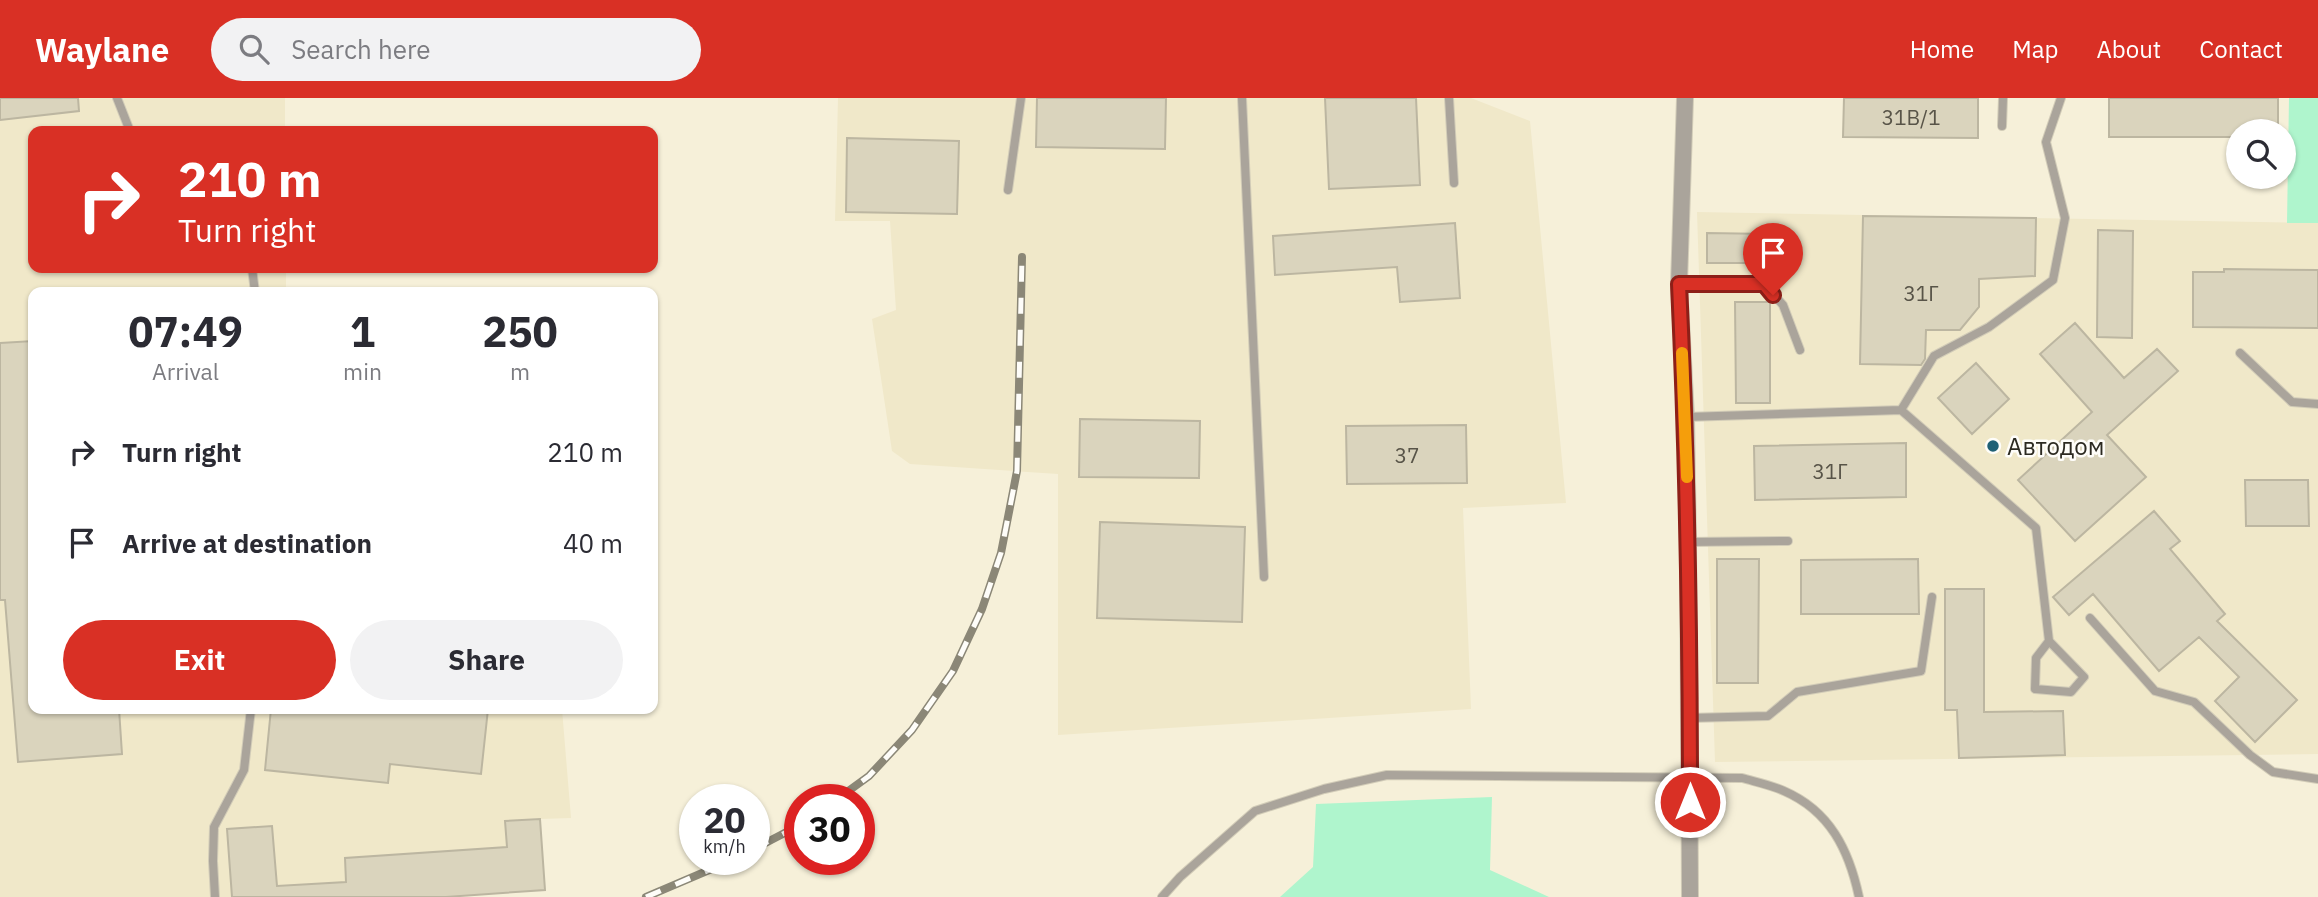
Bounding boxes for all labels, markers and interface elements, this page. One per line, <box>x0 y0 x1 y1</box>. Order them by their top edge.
search box <box>211 18 701 81</box>
text: Waylane <box>35 28 169 71</box>
icon: search <box>235 30 273 68</box>
text: Search here <box>291 32 431 66</box>
text: Home <box>1910 33 1974 65</box>
text: Map <box>2012 33 2058 65</box>
text: About <box>2096 33 2161 65</box>
text: Contact <box>2199 33 2283 65</box>
house number: 31В/1 <box>1881 103 1941 131</box>
map controls <box>2226 119 2296 189</box>
button: search <box>2226 119 2296 189</box>
text: 210 m <box>178 147 322 210</box>
icon: right <box>63 154 154 245</box>
text: Turn right <box>178 209 316 251</box>
pin <box>1743 223 1803 295</box>
icon: arrive <box>1754 234 1792 272</box>
house number: 31Г <box>1903 279 1939 307</box>
text: 07:49 <box>128 304 243 359</box>
text: 1 <box>350 304 375 359</box>
text: 250 <box>482 304 558 359</box>
text: Arrival <box>152 356 219 386</box>
text: min <box>343 356 382 386</box>
text: m <box>510 356 530 386</box>
place label: Автодом <box>2007 430 2104 462</box>
icon: right <box>63 433 101 471</box>
text: Turn right <box>122 435 241 469</box>
text: 210 m <box>547 435 623 469</box>
marker: Автодом <box>1985 438 2001 454</box>
house number: 37 <box>1394 441 1420 469</box>
house number: 31Г <box>1812 457 1848 485</box>
icon: arrive <box>63 524 101 562</box>
text: Arrive at destination <box>122 526 372 560</box>
text: 40 m <box>563 526 623 560</box>
button: Exit <box>63 620 336 700</box>
button: Share <box>350 620 623 700</box>
position arrow <box>1653 765 1727 839</box>
speed limit sign: 30 <box>784 784 875 875</box>
text: 20 <box>703 797 746 843</box>
text: km/h <box>703 835 746 858</box>

